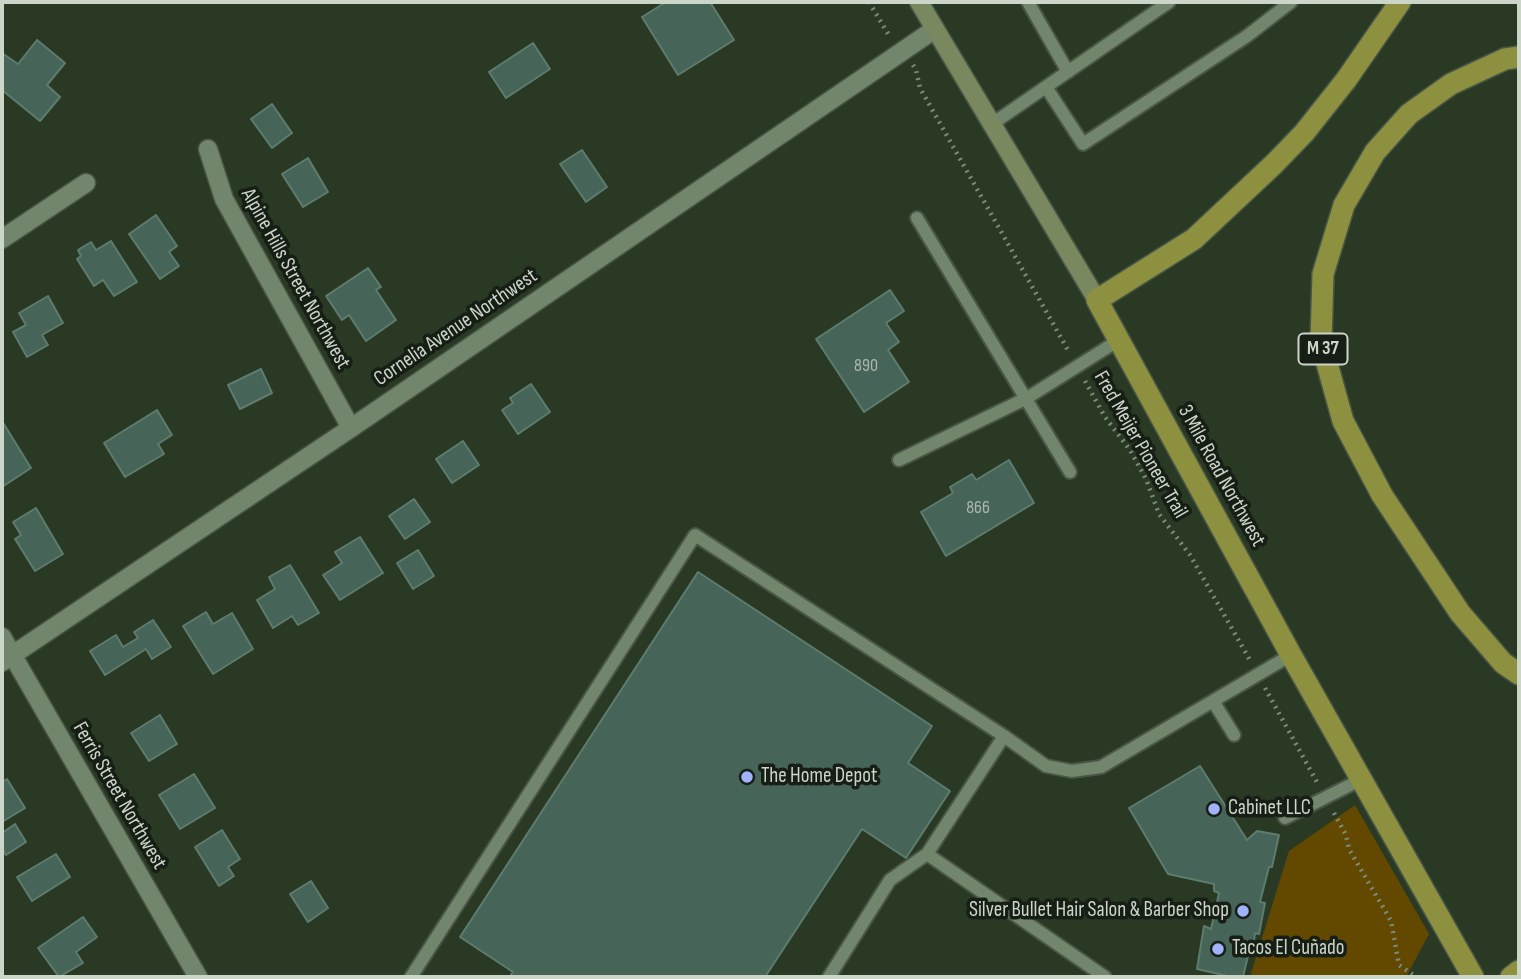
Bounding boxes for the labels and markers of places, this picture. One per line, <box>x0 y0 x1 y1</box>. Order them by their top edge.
place label: The Home Depot <box>761 764 877 790</box>
marker: The Home Depot <box>739 769 755 785</box>
place label: Cabinet LLC <box>1228 796 1311 822</box>
marker: Cabinet LLC <box>1206 801 1222 817</box>
place label: Silver Bullet Hair Salon & Barber Shop <box>969 898 1229 924</box>
marker: Silver Bullet Hair Salon & Barber Shop <box>1235 903 1251 919</box>
place label: Tacos El Cuñado <box>1232 936 1344 962</box>
marker: Tacos El Cuñado <box>1210 941 1226 957</box>

